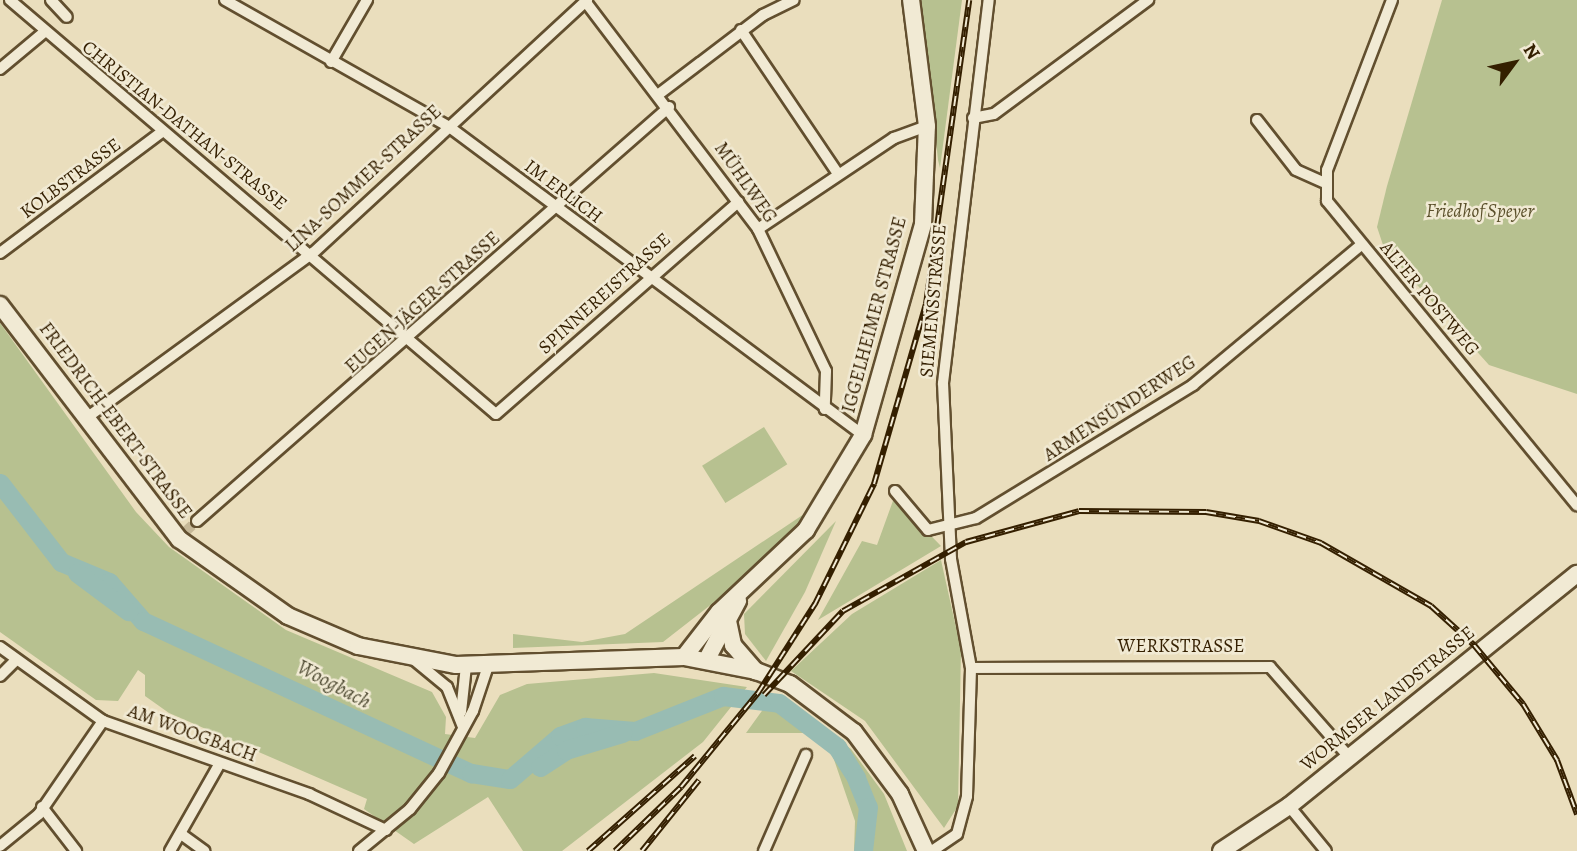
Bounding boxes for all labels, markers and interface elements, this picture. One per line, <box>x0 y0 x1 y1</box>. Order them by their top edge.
north arrow <box>1479 28 1549 98</box>
street label: CHRISTIAN-DATHAN-STRASSE <box>77 36 291 216</box>
text: N <box>1517 39 1546 64</box>
street label: LINA-SOMMER-STRASSE <box>281 101 447 257</box>
street label: KOLBSTRASSE <box>16 134 126 224</box>
street label: MÜHLWEG <box>709 138 781 228</box>
street label: IM ERLICH <box>519 155 607 229</box>
park label: Friedhof Speyer <box>1426 201 1534 223</box>
street label: IGGELHEIMER STRASSE <box>838 214 912 416</box>
street label: SIEMENSSTRASSE <box>916 223 952 379</box>
street label: EUGEN-JÄGER-STRASSE <box>341 227 505 379</box>
street label: SPINNEREISTRASSE <box>534 229 676 359</box>
street label: ALTER POSTWEG <box>1375 237 1483 361</box>
street label: FRIEDRICH-EBERT-STRASSE <box>34 318 196 524</box>
street label: ARMENSÜNDERWEG <box>1039 351 1201 467</box>
street label: WORMSER LANDSTRASSE <box>1296 622 1480 776</box>
street label: WERKSTRASSE <box>1118 636 1244 658</box>
water label: Woogbach <box>293 654 375 714</box>
street label: AM WOOGBACH <box>124 700 260 768</box>

